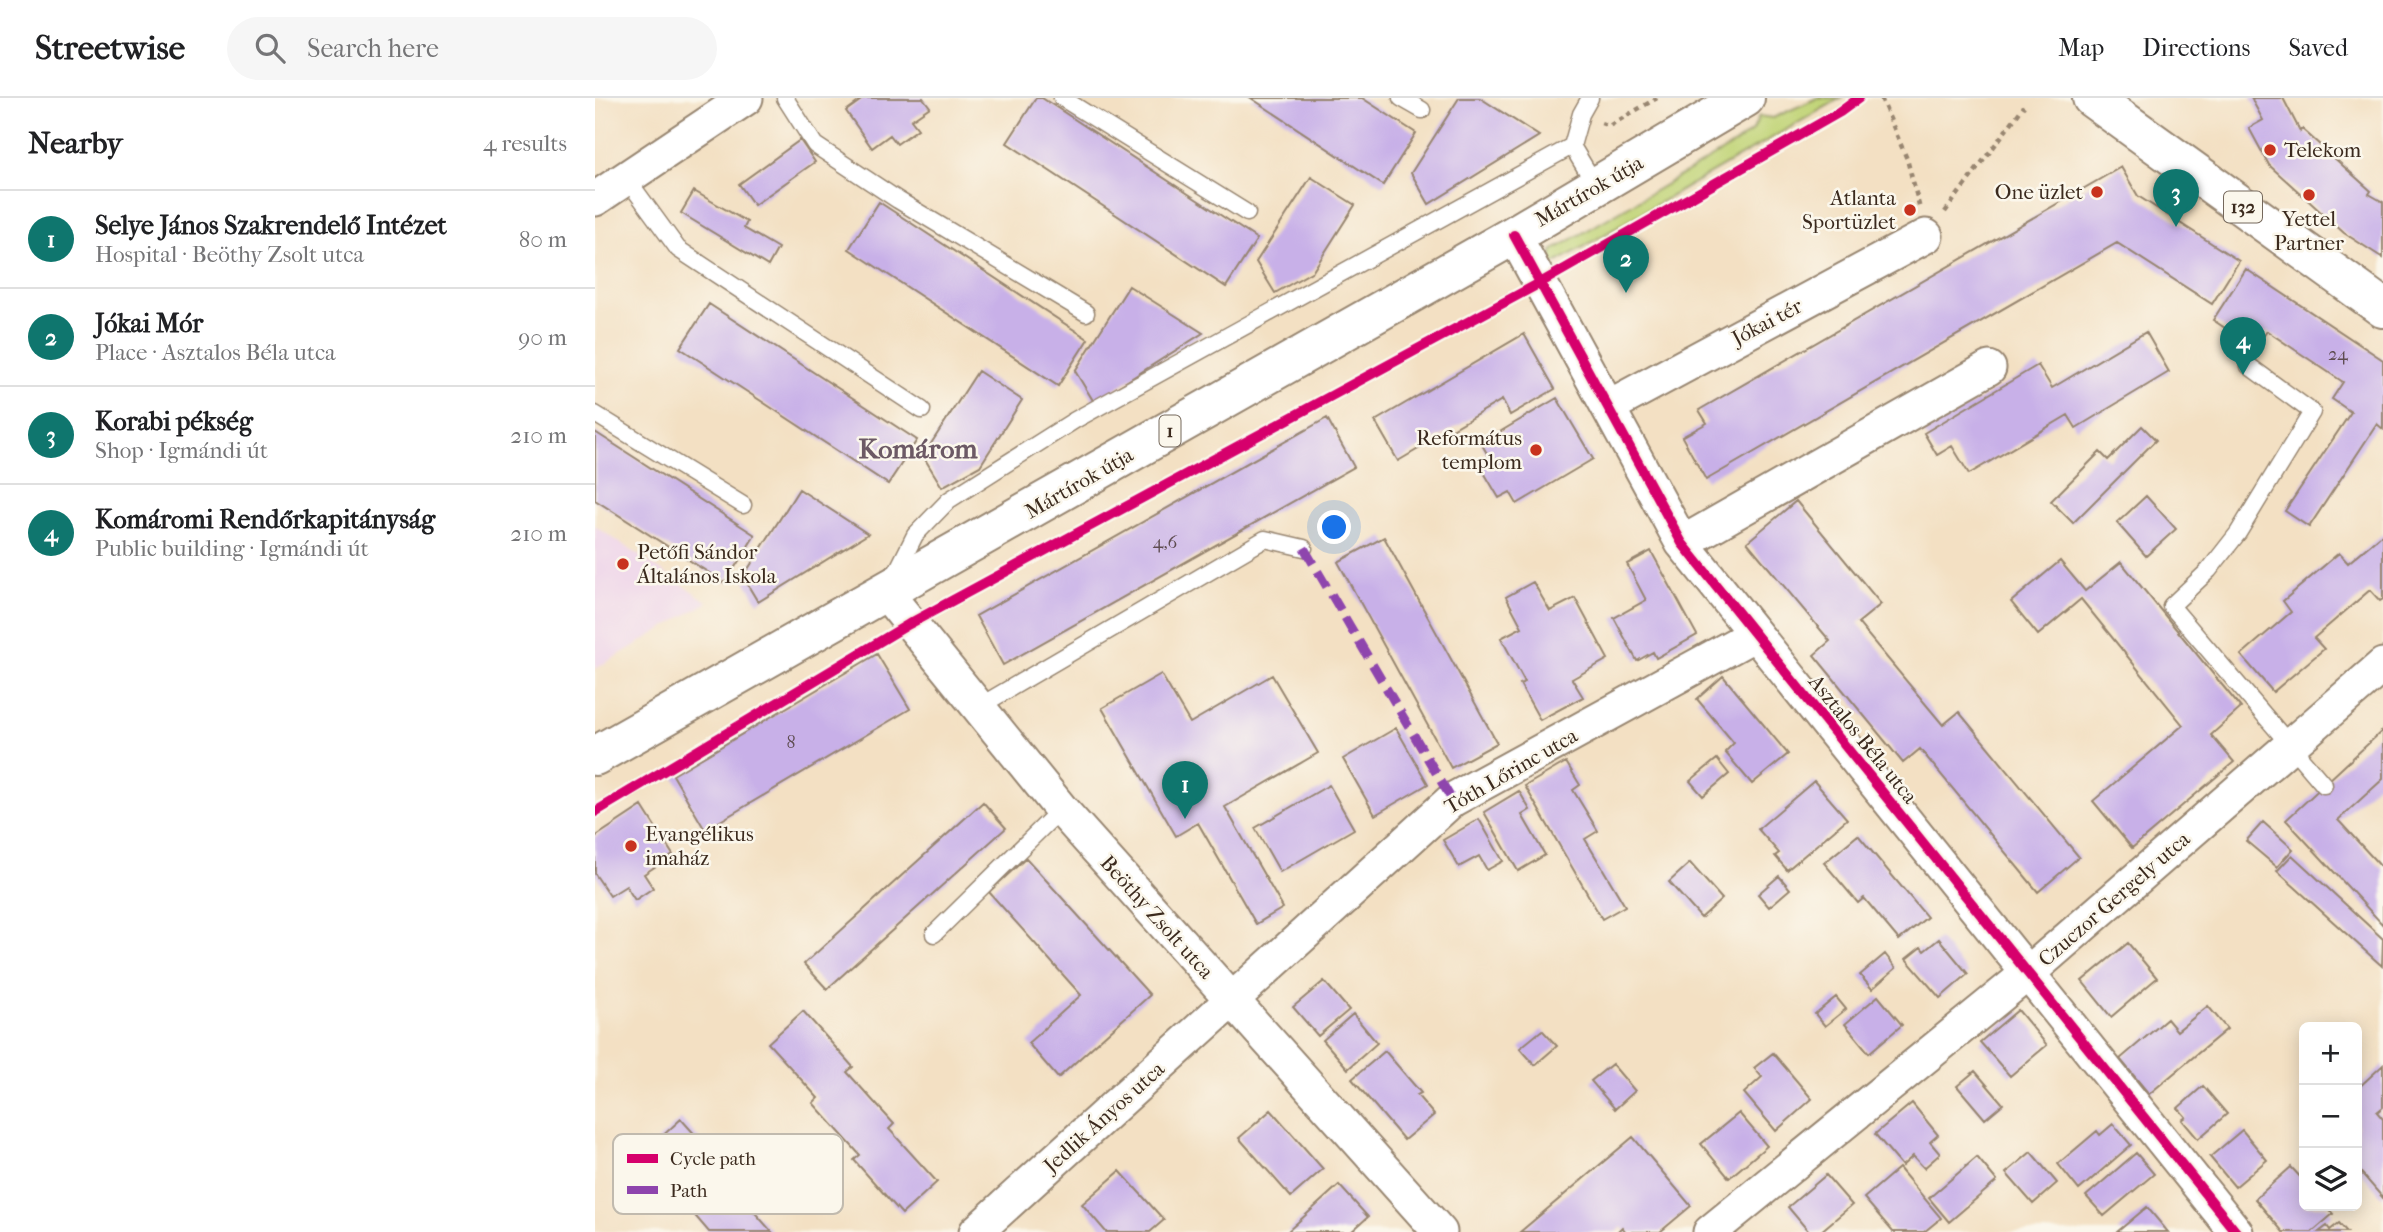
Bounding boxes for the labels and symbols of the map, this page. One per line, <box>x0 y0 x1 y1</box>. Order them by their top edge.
place label: Telekom <box>2284 138 2362 162</box>
marker: Telekom <box>2262 142 2278 158</box>
street label: Mártírok útja <box>1531 150 1648 232</box>
pin: 3 <box>2153 169 2199 227</box>
place label: One üzlet <box>1995 180 2083 204</box>
marker: One üzlet <box>2089 184 2105 200</box>
place label: Atlanta Sportüzlet <box>1802 186 1896 234</box>
marker: Yettel Partner <box>2301 187 2317 203</box>
road number: 132 <box>2224 192 2262 222</box>
marker: Atlanta Sportüzlet <box>1902 202 1918 218</box>
place label: Yettel Partner <box>2274 207 2344 255</box>
pin: 2 <box>1603 235 1649 293</box>
street label: Jókai tér <box>1726 294 1806 351</box>
pin: 4 <box>2220 317 2266 375</box>
house number: 24 <box>2328 344 2348 365</box>
road number: 1 <box>1159 416 1181 446</box>
place label: Református templom <box>1416 426 1523 474</box>
district label: Komárom <box>858 432 978 465</box>
street label: Mártírok útja <box>1021 442 1138 524</box>
marker: Református templom <box>1528 442 1544 458</box>
your location <box>1317 510 1351 544</box>
house number: 4,6 <box>1153 532 1177 553</box>
place label: Petőfi Sándor Általános Iskola <box>636 540 777 588</box>
marker: Petőfi Sándor Általános Iskola <box>615 556 631 572</box>
street label: Asztalos Béla utca <box>1803 669 1922 808</box>
street label: Tóth Lőrinc utca <box>1440 723 1582 819</box>
house number: 8 <box>786 732 796 753</box>
pin: 1 <box>1162 761 1208 819</box>
place label: Evangélikus imaház <box>645 822 754 870</box>
street label: Czuczor Gergely utca <box>2033 827 2195 971</box>
marker: Evangélikus imaház <box>623 838 639 854</box>
street label: Beöthy Zsolt utca <box>1095 851 1219 984</box>
street label: Jedlik Ányos utca <box>1037 1056 1169 1179</box>
legend <box>613 1134 843 1214</box>
text: Cycle path <box>670 1148 756 1170</box>
text: Path <box>670 1180 708 1202</box>

